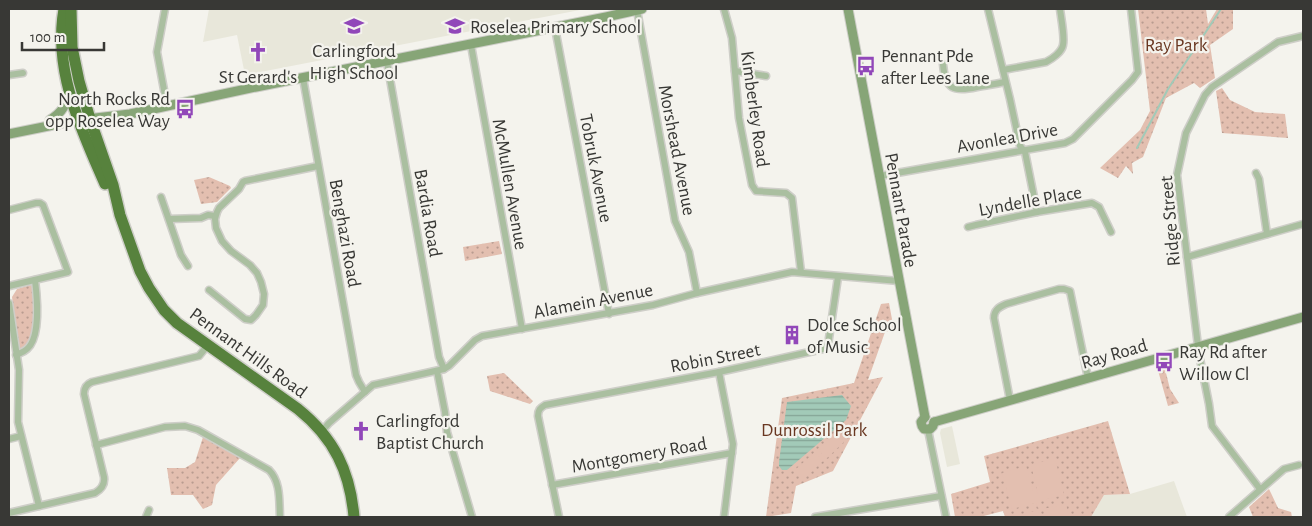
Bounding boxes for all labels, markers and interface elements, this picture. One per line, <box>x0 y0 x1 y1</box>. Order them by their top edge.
school or university icon: Carlingford High School <box>343 15 365 37</box>
school or university icon: Roselea Primary School <box>444 15 466 37</box>
place label: Roselea Primary School <box>470 18 641 37</box>
scale bar <box>22 20 105 52</box>
text: 100 m <box>30 30 65 45</box>
park label: Ray Park <box>1145 36 1208 55</box>
church icon: St Gerard's <box>247 41 269 63</box>
place label: Carlingford High School <box>310 42 399 83</box>
place label: Pennant Pde after Lees Lane <box>881 47 990 88</box>
street label: Kimberley Road <box>737 50 772 169</box>
bus stop icon: Pennant Pde after Lees Lane <box>855 55 877 77</box>
place label: St Gerard's <box>219 68 297 87</box>
street label: Morshead Avenue <box>655 83 699 217</box>
place label: North Rocks Rd opp Roselea Way <box>45 90 170 131</box>
bus stop icon: North Rocks Rd opp Roselea Way <box>174 98 196 120</box>
street label: Tobruk Avenue <box>576 112 615 224</box>
street label: McMullen Avenue <box>489 117 530 251</box>
street label: Avonlea Drive <box>955 120 1059 157</box>
street label: Pennant Parade <box>881 151 920 269</box>
street label: Bardia Road <box>410 168 445 259</box>
street label: Ridge Street <box>1157 175 1184 267</box>
street label: Benghazi Road <box>326 178 363 289</box>
street label: Lyndelle Place <box>977 183 1083 220</box>
street label: Alamein Avenue <box>532 281 655 322</box>
street label: Pennant Hills Road <box>186 304 310 402</box>
place label: Dolce School of Music <box>807 316 902 357</box>
building icon: Dolce School of Music <box>781 324 803 346</box>
street label: Ray Road <box>1079 336 1150 373</box>
street label: Robin Street <box>669 340 762 377</box>
place label: Ray Rd after Willow Cl <box>1179 343 1267 384</box>
bus stop icon: Ray Rd after Willow Cl <box>1153 351 1175 373</box>
place label: Carlingford Baptist Church <box>376 412 484 453</box>
church icon: Carlingford Baptist Church <box>350 420 372 442</box>
park label: Dunrossil Park <box>761 421 867 440</box>
street label: Montgomery Road <box>570 434 709 477</box>

